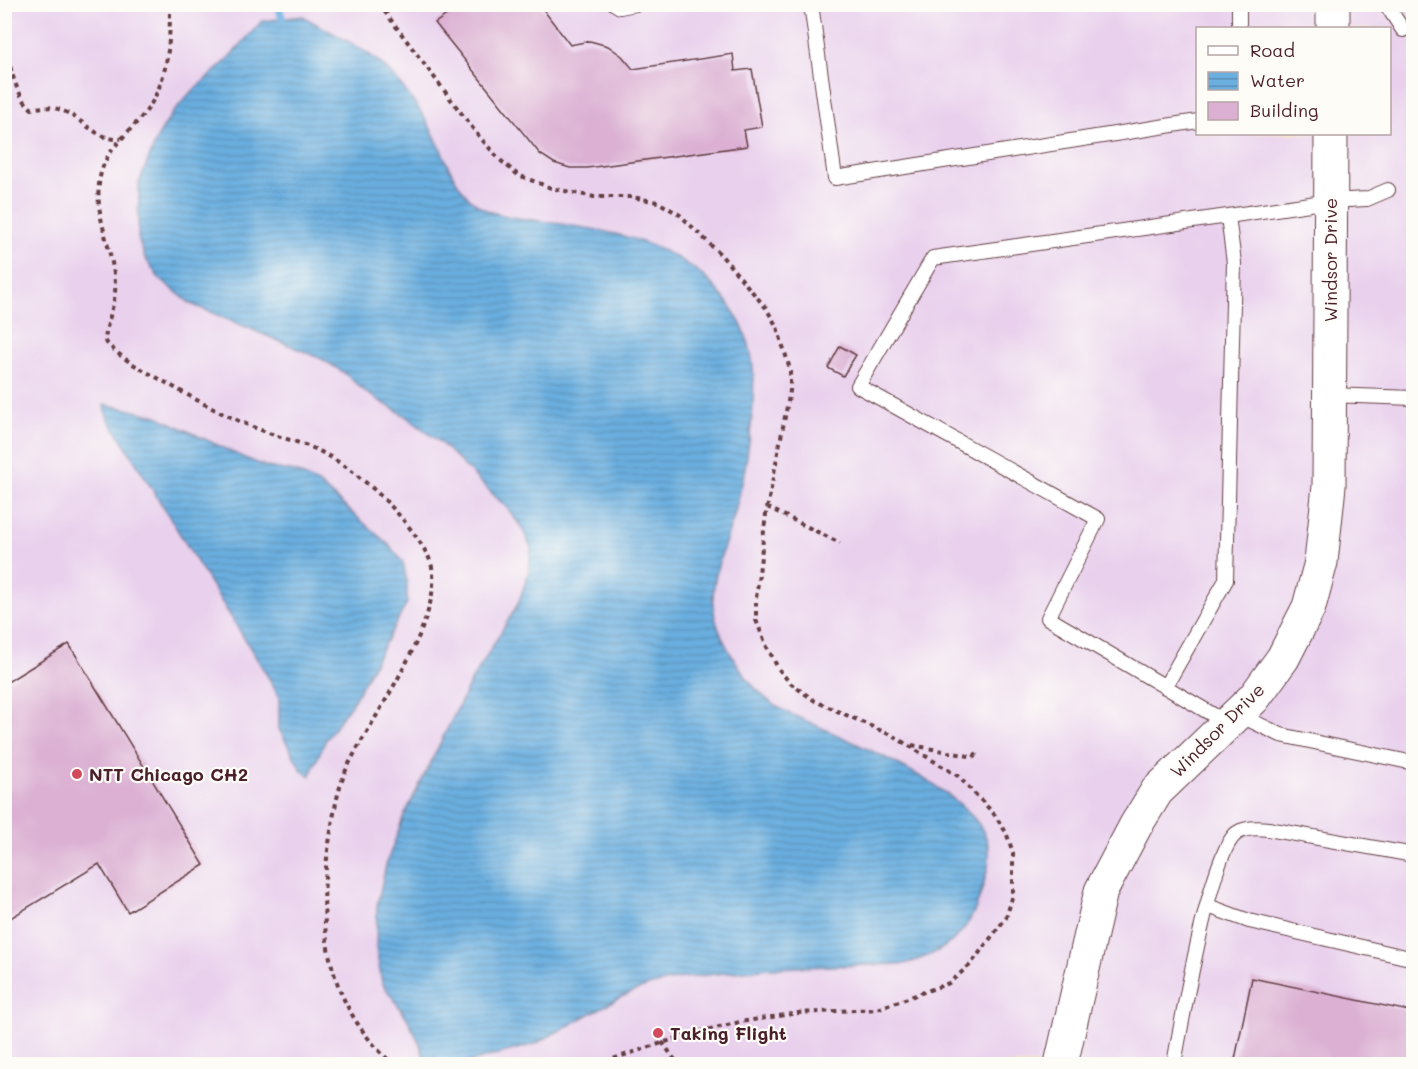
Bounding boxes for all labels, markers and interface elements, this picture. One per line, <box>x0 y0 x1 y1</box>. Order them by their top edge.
legend <box>1196 27 1391 135</box>
text: Road <box>1250 38 1295 62</box>
text: Water <box>1250 68 1305 92</box>
text: Building <box>1250 98 1318 122</box>
street label: Windsor Drive <box>1318 198 1342 322</box>
street label: Windsor Drive <box>1164 677 1270 783</box>
place label: NTT Chicago CH2 <box>89 762 248 786</box>
marker: NTT Chicago CH2 <box>70 767 84 781</box>
place label: Taking Flight <box>670 1021 787 1045</box>
marker: Taking Flight <box>651 1026 665 1040</box>

